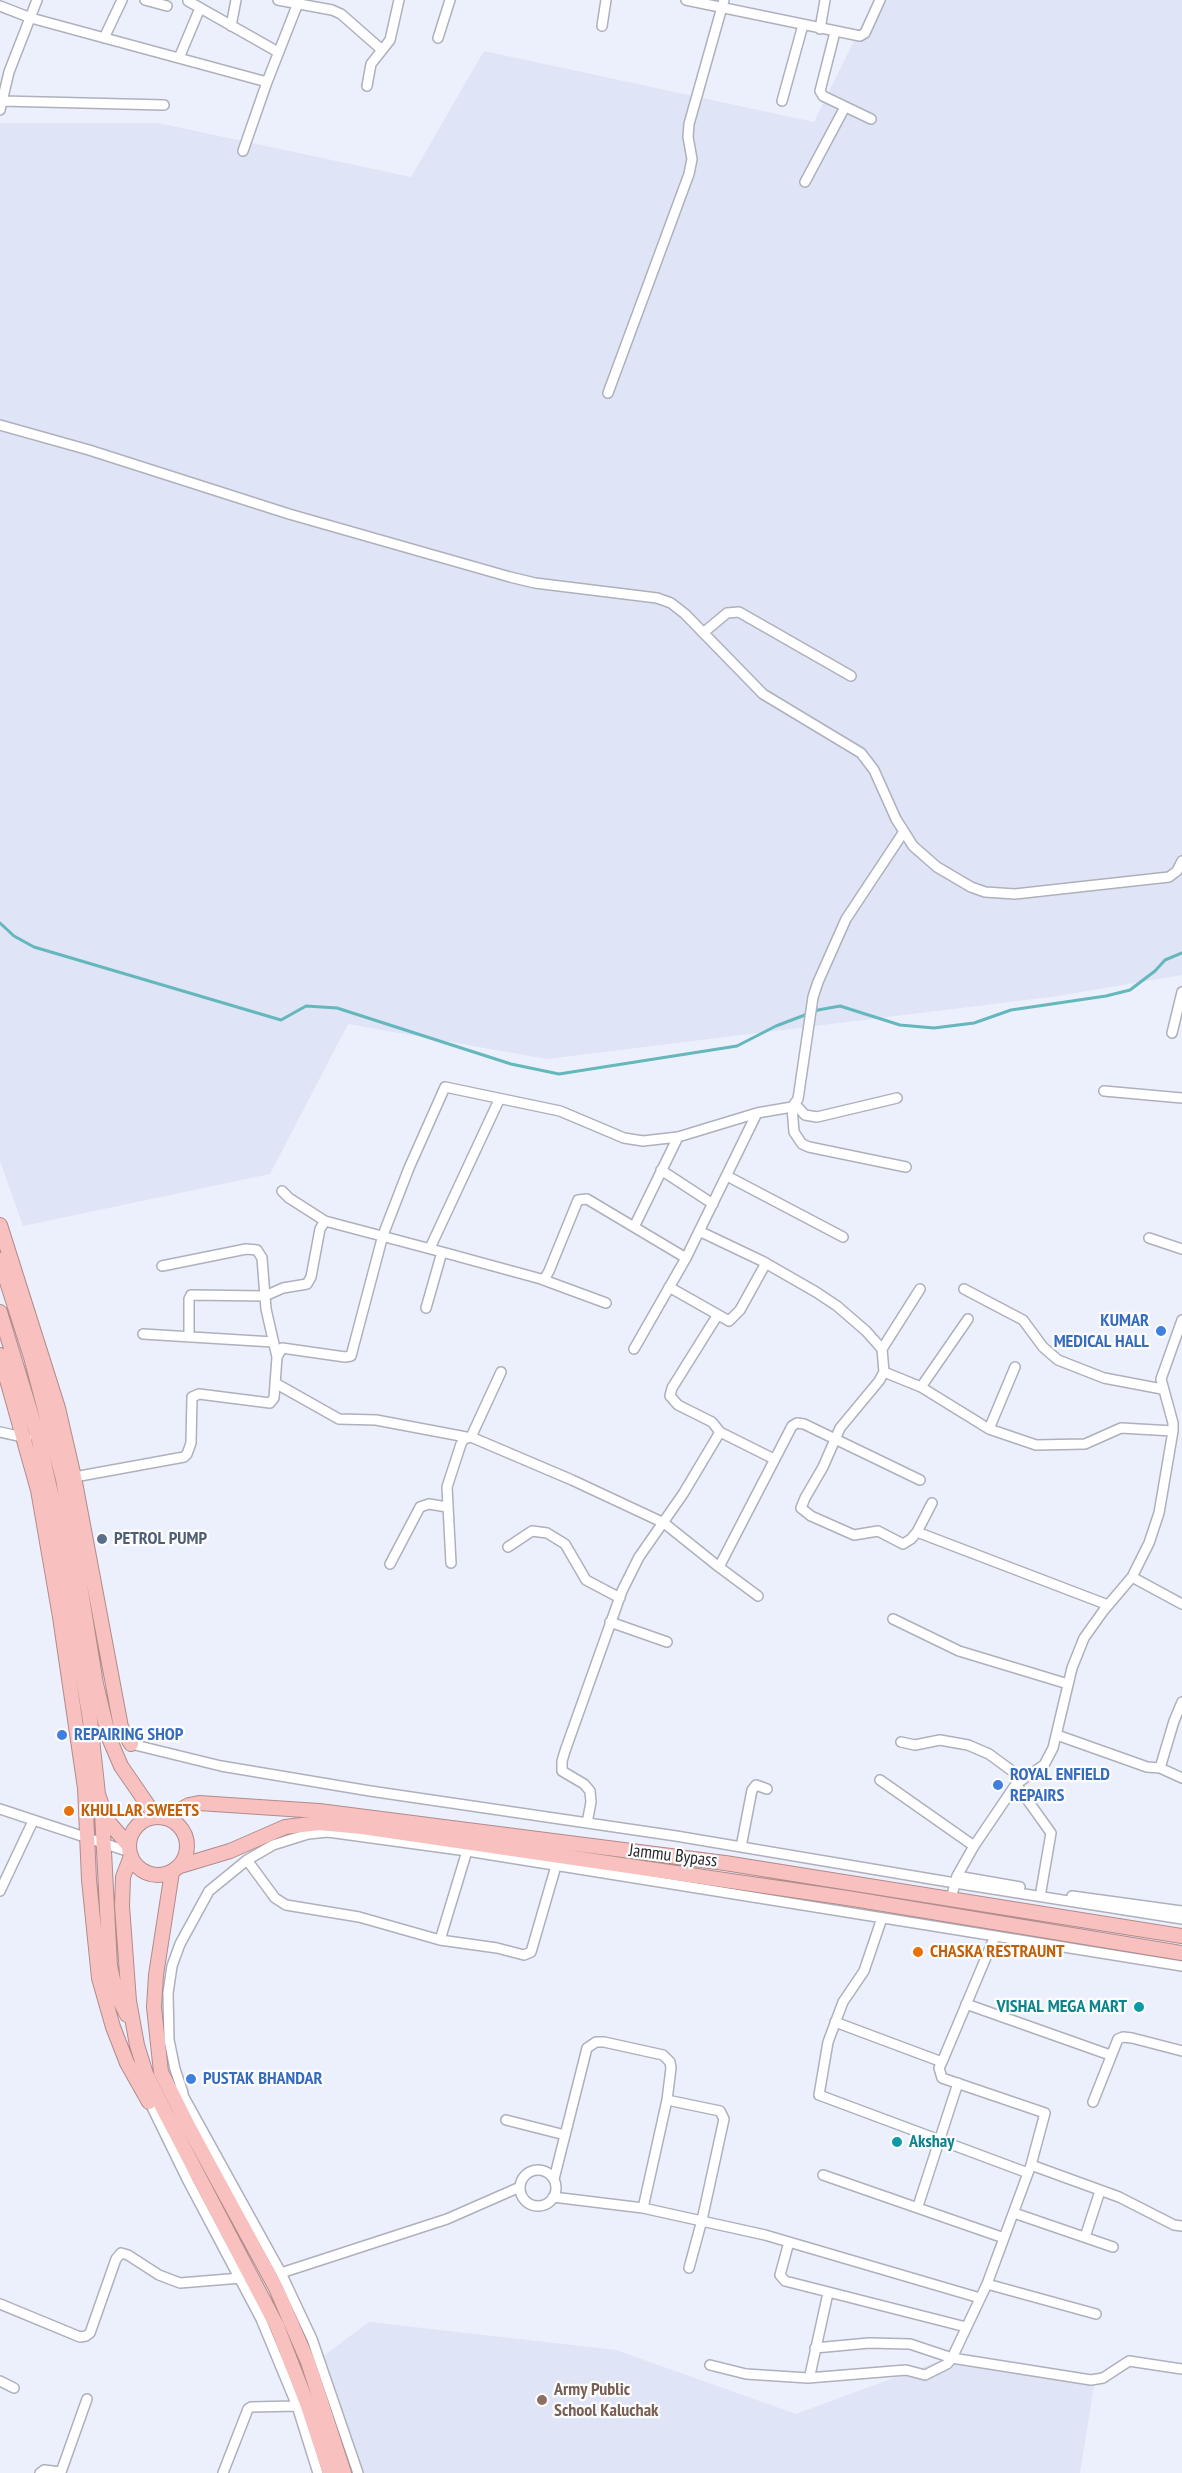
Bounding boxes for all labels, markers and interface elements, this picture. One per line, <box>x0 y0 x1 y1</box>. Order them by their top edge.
place label: KUMAR MEDICAL HALL <box>1054 1310 1149 1352</box>
marker: KUMAR MEDICAL HALL <box>1154 1324 1168 1338</box>
place label: PETROL PUMP <box>114 1528 207 1550</box>
marker: PETROL PUMP <box>95 1532 109 1546</box>
place label: REPAIRING SHOP <box>74 1724 183 1746</box>
marker: REPAIRING SHOP <box>55 1728 69 1742</box>
place label: ROYAL ENFIELD REPAIRS <box>1010 1764 1110 1806</box>
marker: ROYAL ENFIELD REPAIRS <box>991 1778 1005 1792</box>
place label: KHULLAR SWEETS <box>81 1800 199 1822</box>
marker: KHULLAR SWEETS <box>62 1804 76 1818</box>
street label: Jammu Bypass <box>627 1840 719 1872</box>
place label: CHASKA RESTRAUNT <box>930 1941 1065 1963</box>
marker: CHASKA RESTRAUNT <box>911 1945 925 1959</box>
place label: VISHAL MEGA MART <box>997 1996 1127 2018</box>
marker: VISHAL MEGA MART <box>1132 2000 1146 2014</box>
place label: PUSTAK BHANDAR <box>203 2068 323 2090</box>
marker: PUSTAK BHANDAR <box>184 2072 198 2086</box>
place label: Akshay <box>909 2131 954 2153</box>
marker: Akshay <box>890 2135 904 2149</box>
place label: Army Public School Kaluchak <box>554 2379 659 2422</box>
marker: Army Public School Kaluchak <box>535 2393 549 2407</box>

